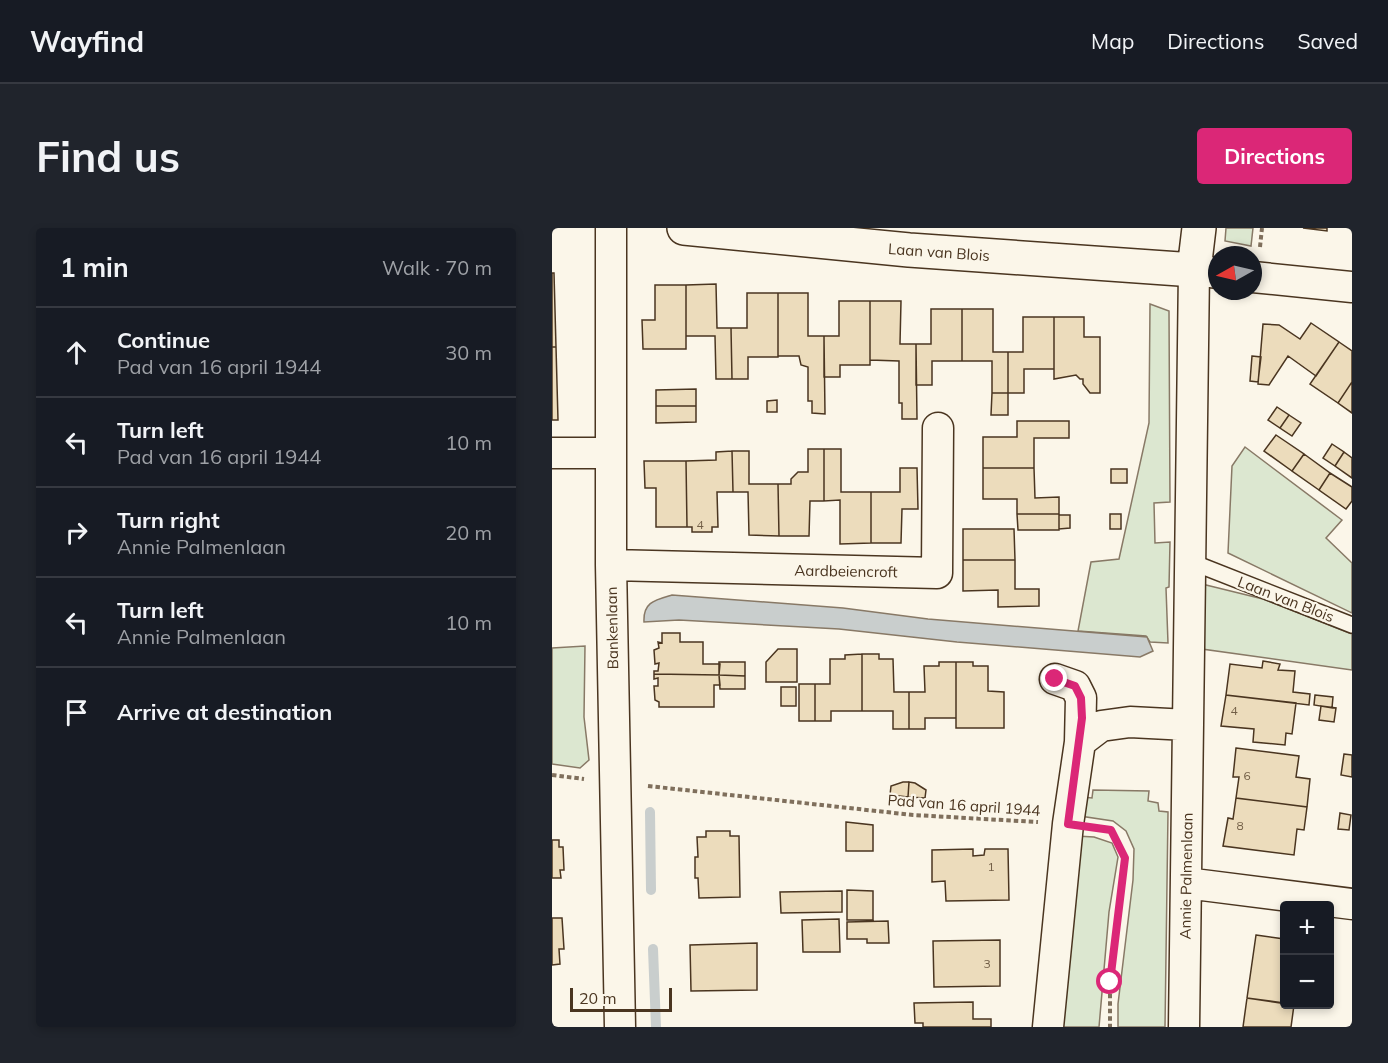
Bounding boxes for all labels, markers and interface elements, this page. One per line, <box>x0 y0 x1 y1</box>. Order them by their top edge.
text: Wayfind <box>30 24 144 59</box>
text: Map <box>1091 28 1134 54</box>
text: Directions <box>1167 28 1264 54</box>
text: Saved <box>1297 28 1358 54</box>
button: Directions <box>1197 128 1352 184</box>
text: Find us <box>36 130 180 183</box>
street label: Laan van Blois <box>888 239 990 265</box>
north arrow <box>1208 246 1262 300</box>
text: 1 min <box>60 251 129 284</box>
text: Walk · 70 m <box>382 255 492 280</box>
text: Continue <box>117 326 210 354</box>
icon: ahead <box>60 336 93 369</box>
text: 30 m <box>445 340 492 365</box>
text: Pad van 16 april 1944 <box>117 354 321 379</box>
text: Turn left <box>117 416 204 444</box>
icon: left <box>60 426 93 459</box>
text: 10 m <box>445 430 492 455</box>
text: Pad van 16 april 1944 <box>117 444 321 469</box>
text: Turn right <box>117 506 220 534</box>
icon: right <box>60 516 93 549</box>
house number: 4 <box>696 517 704 532</box>
text: 20 m <box>445 520 492 545</box>
text: Annie Palmenlaan <box>117 534 286 559</box>
street label: Aardbeiencroft <box>794 561 898 581</box>
street label: Laan van Blois <box>1235 572 1337 626</box>
street label: Bankenlaan <box>602 586 622 670</box>
text: Turn left <box>117 596 204 624</box>
icon: left <box>60 606 93 639</box>
text: 10 m <box>445 610 492 635</box>
text: Annie Palmenlaan <box>117 624 286 649</box>
route end <box>1041 665 1067 691</box>
icon: arrive <box>60 696 93 729</box>
text: Arrive at destination <box>117 698 332 726</box>
house number: 4 <box>1230 703 1238 718</box>
house number: 6 <box>1243 768 1251 783</box>
street label: Pad van 16 april 1944 <box>887 790 1041 820</box>
street label: Annie Palmenlaan <box>1175 812 1197 940</box>
house number: 8 <box>1236 818 1244 833</box>
house number: 1 <box>987 859 995 874</box>
map controls <box>1280 901 1334 1009</box>
button: + <box>1280 901 1334 955</box>
button: − <box>1280 955 1334 1009</box>
house number: 3 <box>983 956 991 971</box>
route start <box>1096 968 1122 994</box>
scale bar <box>570 985 672 1012</box>
text: 20 m <box>579 988 616 1008</box>

